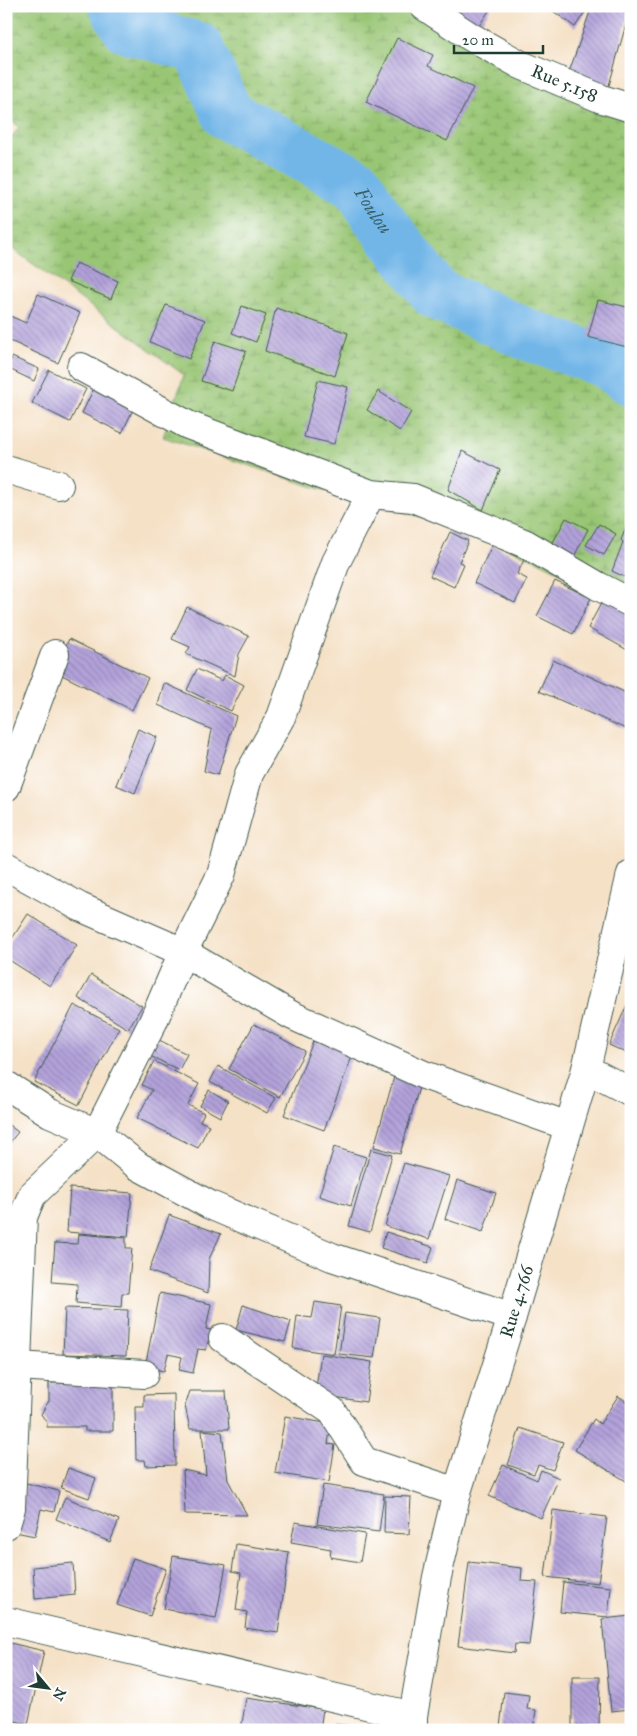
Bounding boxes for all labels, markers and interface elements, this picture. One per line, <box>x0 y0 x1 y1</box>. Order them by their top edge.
scale bar <box>454 22 543 54</box>
text: 20 m <box>462 31 494 49</box>
street label: Rue 5.158 <box>528 60 601 107</box>
water label: Foulou <box>350 182 397 238</box>
street label: Rue 4.766 <box>495 1262 538 1340</box>
north arrow <box>22 1664 72 1714</box>
text: N <box>49 1685 69 1703</box>

